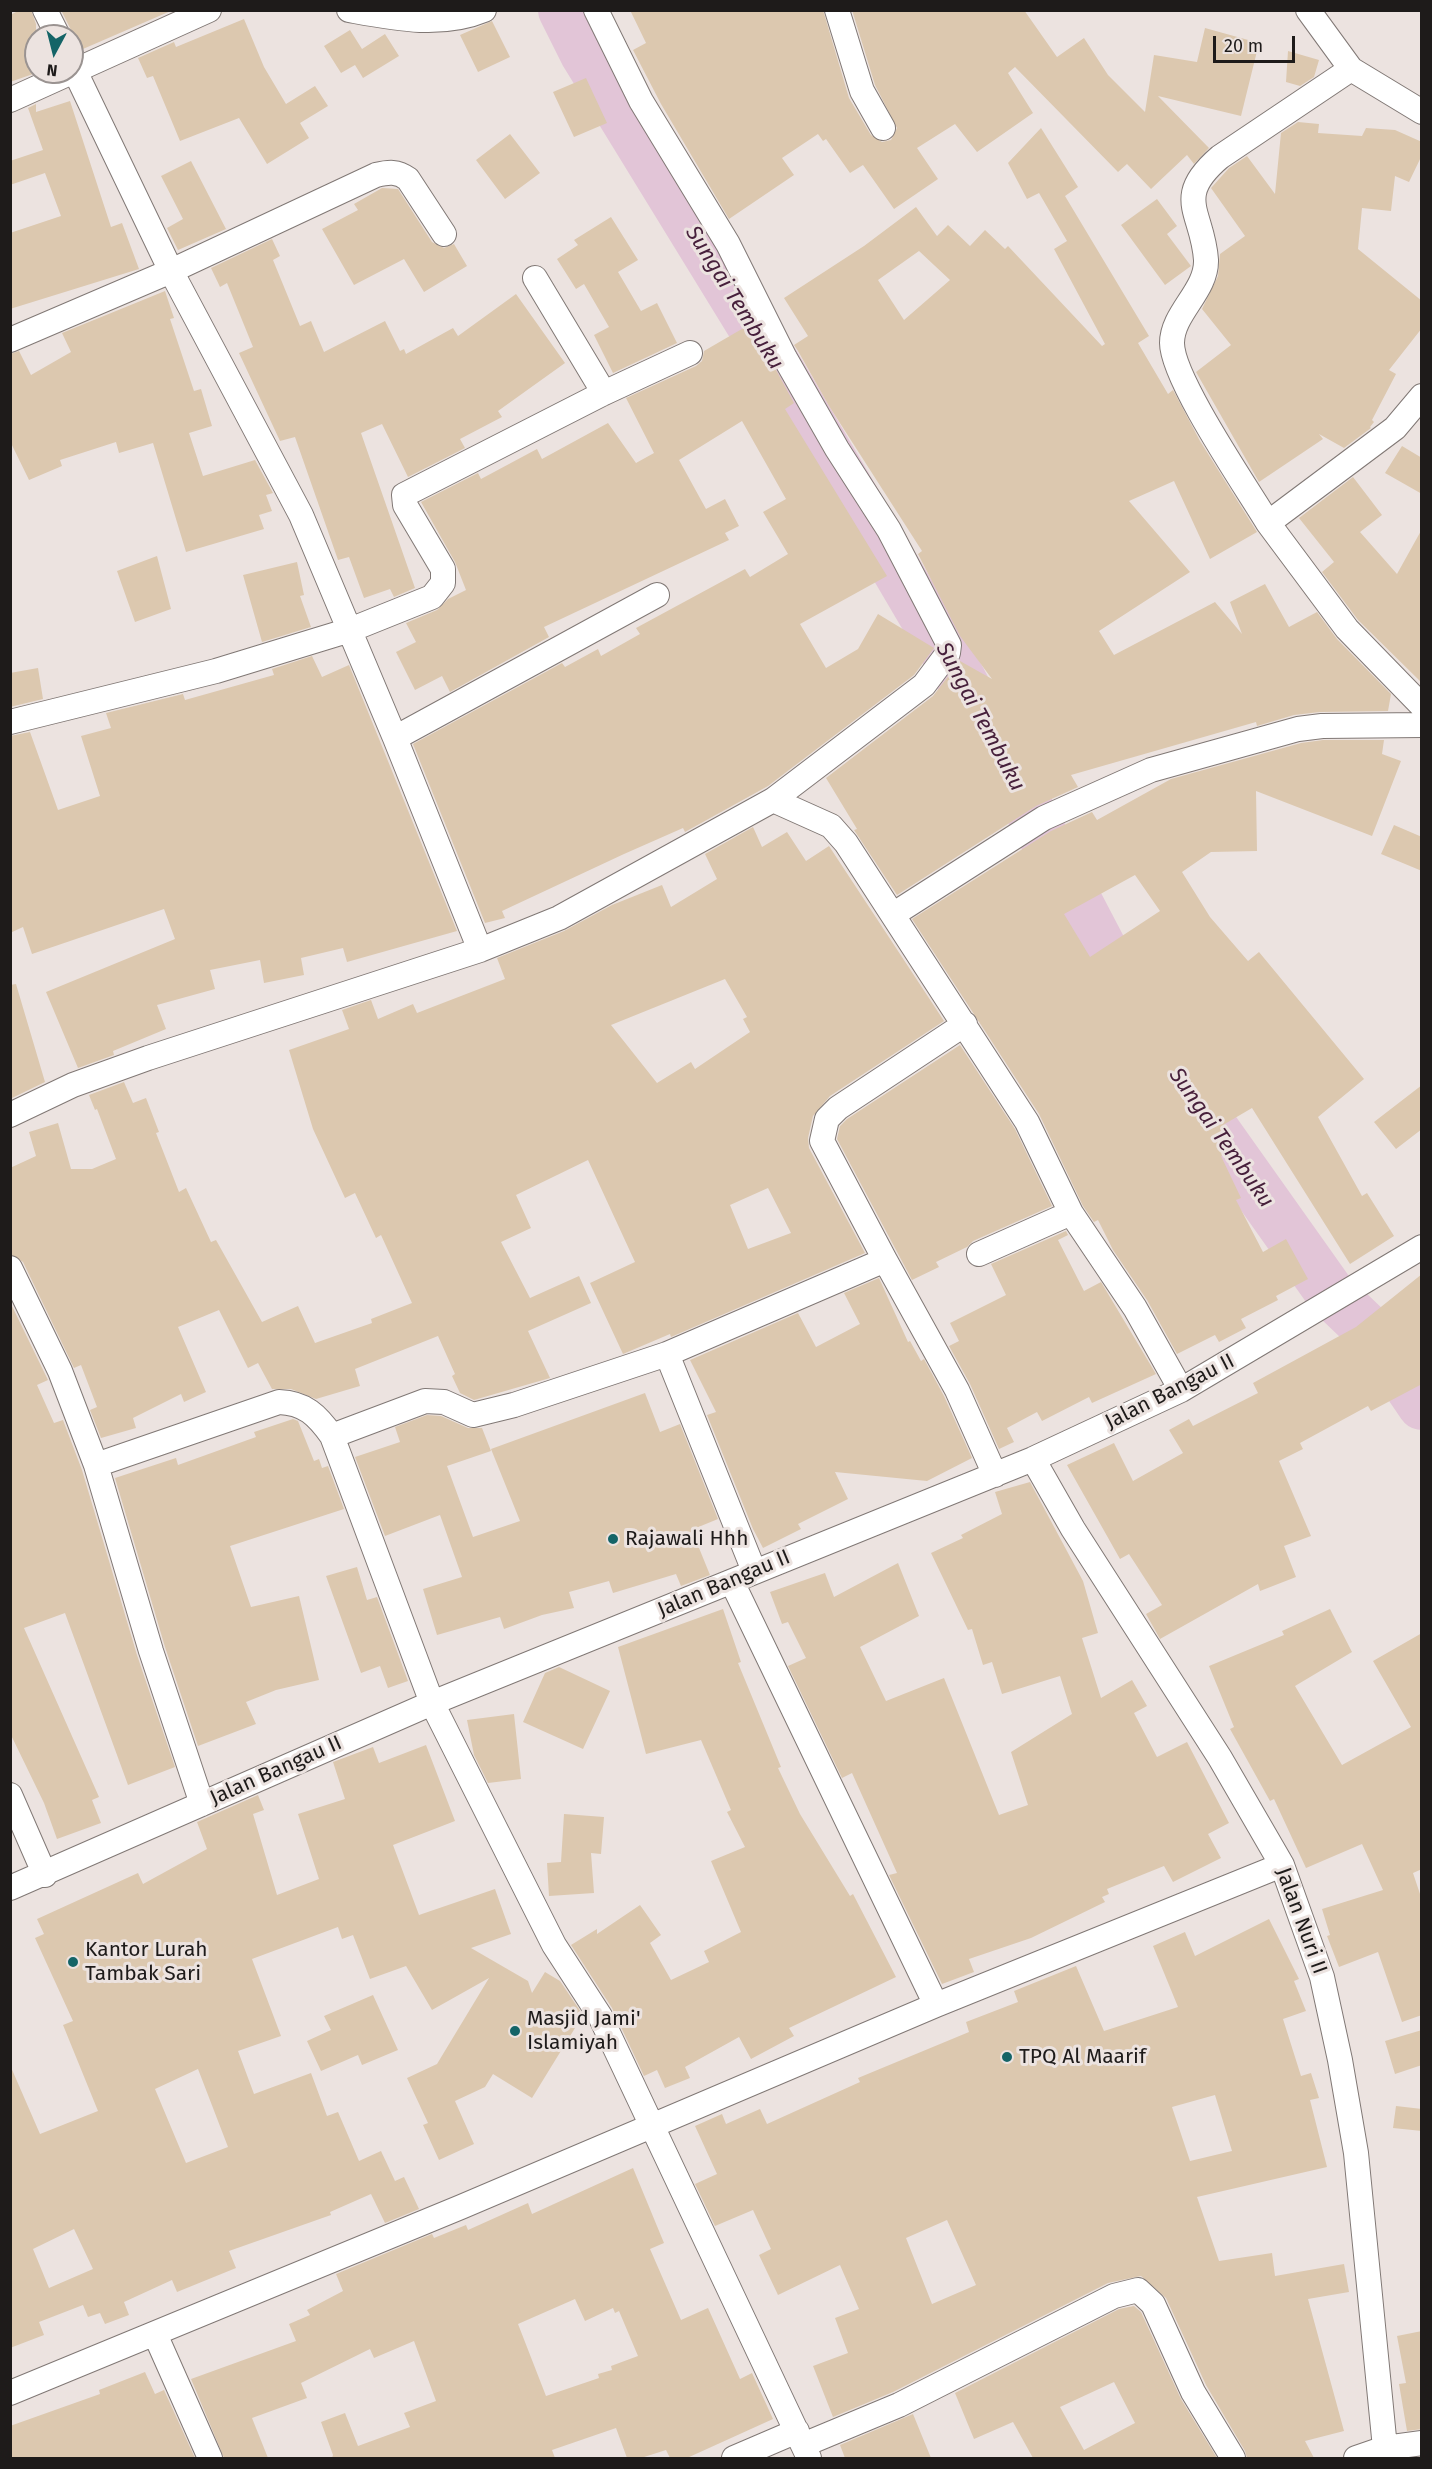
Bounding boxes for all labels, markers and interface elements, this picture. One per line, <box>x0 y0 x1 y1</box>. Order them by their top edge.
north arrow <box>24 24 84 84</box>
scale bar <box>1216 24 1298 62</box>
text: 20 m <box>1224 35 1263 57</box>
text: N <box>46 60 58 80</box>
water label: Sungai Tembuku <box>679 221 789 375</box>
water label: Sungai Tembuku <box>930 638 1030 796</box>
water label: Sungai Tembuku <box>1163 1063 1279 1213</box>
street label: Jalan Bangau II <box>1101 1349 1239 1435</box>
place label: Rajawali Hhh <box>625 1526 748 1552</box>
marker: Rajawali Hhh <box>606 1532 620 1546</box>
street label: Jalan Bangau II <box>654 1545 794 1623</box>
street label: Jalan Bangau II <box>206 1731 346 1811</box>
street label: Jalan Nuri II <box>1270 1864 1332 1978</box>
place label: Kantor Lurah Tambak Sari <box>85 1937 208 1987</box>
marker: Kantor Lurah Tambak Sari <box>66 1955 80 1969</box>
place label: Masjid Jami' Islamiyah <box>527 2006 641 2056</box>
marker: Masjid Jami' Islamiyah <box>508 2024 522 2038</box>
place label: TPQ Al Maarif <box>1019 2044 1146 2070</box>
marker: TPQ Al Maarif <box>1000 2050 1014 2064</box>

